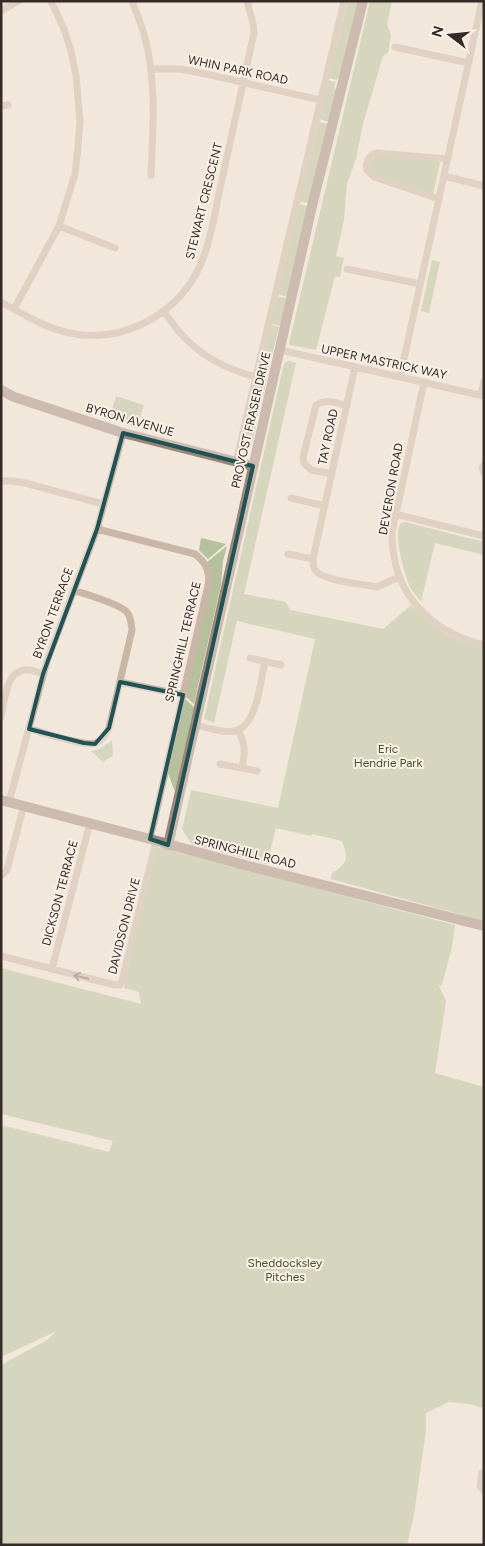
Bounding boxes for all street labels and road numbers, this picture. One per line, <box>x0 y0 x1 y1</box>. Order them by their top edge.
street label: WHIN PARK ROAD <box>187 53 289 87</box>
street label: STEWART CRESCENT <box>183 141 225 261</box>
street label: UPPER MASTRICK WAY <box>320 342 449 382</box>
street label: PROVOST FRASER DRIVE <box>228 350 274 490</box>
street label: BYRON AVENUE <box>84 401 176 439</box>
street label: TAY ROAD <box>315 408 341 466</box>
street label: DEVERON ROAD <box>376 442 406 536</box>
street label: BYRON TERRACE <box>30 565 76 661</box>
street label: SPRINGHILL TERRACE <box>162 580 204 704</box>
street label: SPRINGHILL ROAD <box>193 833 297 871</box>
street label: DICKSON TERRACE <box>39 839 81 947</box>
street label: DAVIDSON DRIVE <box>105 876 143 976</box>

